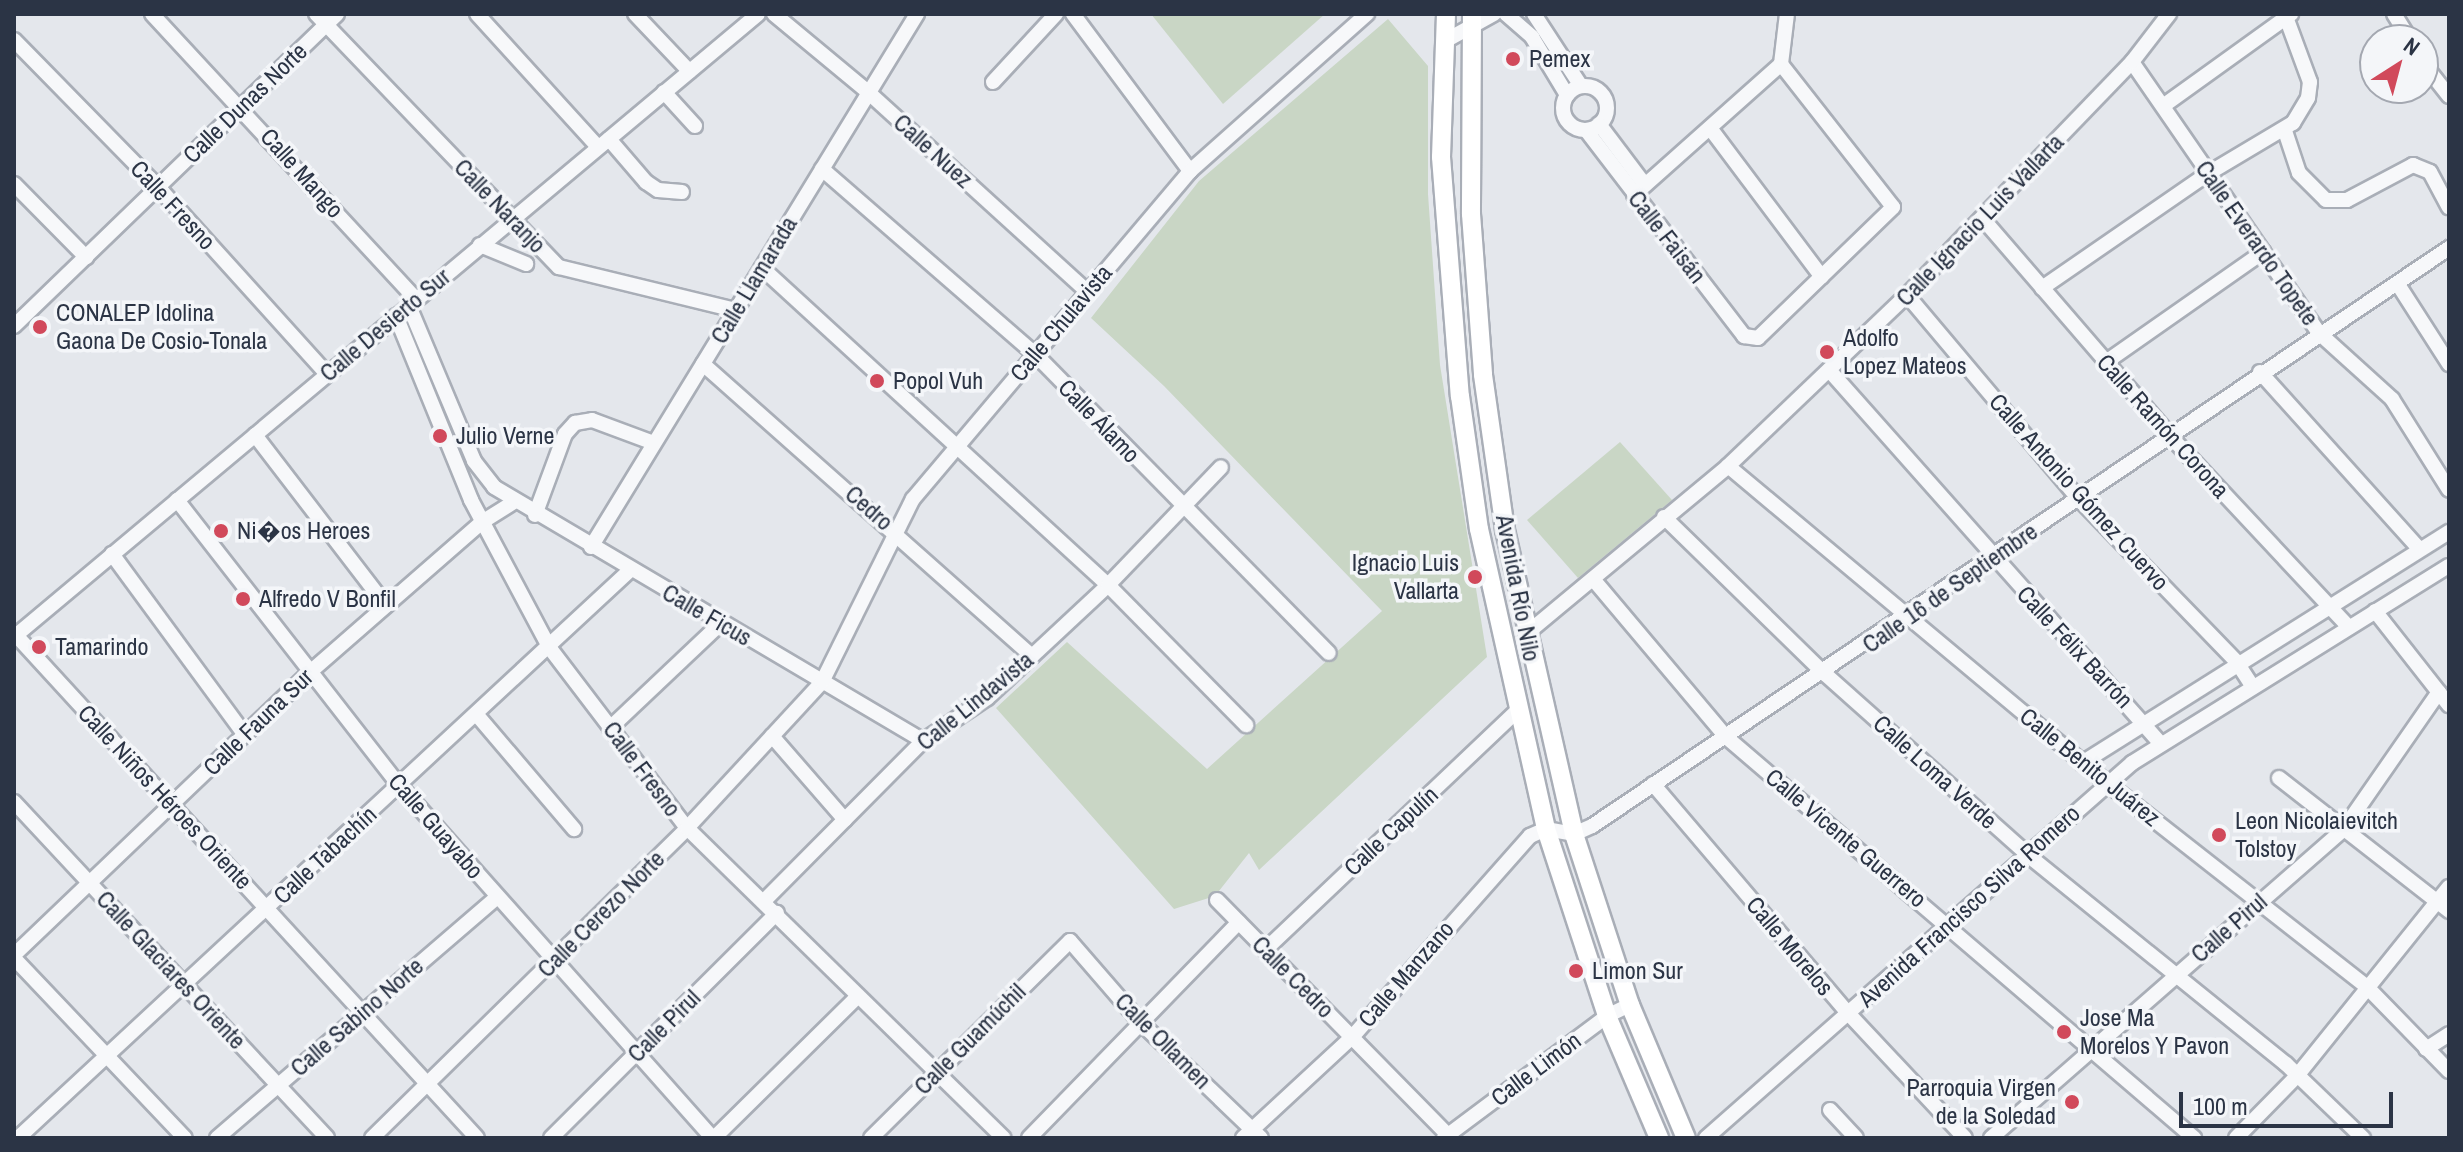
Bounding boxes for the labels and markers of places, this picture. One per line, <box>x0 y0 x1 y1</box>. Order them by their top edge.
place label: Pemex <box>1529 45 1590 73</box>
marker: Pemex <box>1504 50 1522 68</box>
place label: CONALEP Idolina Gaona De Cosio-Tonala <box>56 299 267 355</box>
marker: CONALEP Idolina Gaona De Cosio-Tonala <box>31 318 49 336</box>
place label: Adolfo Lopez Mateos <box>1843 324 1967 380</box>
marker: Adolfo Lopez Mateos <box>1818 343 1836 361</box>
place label: Popol Vuh <box>893 367 983 395</box>
marker: Popol Vuh <box>868 372 886 390</box>
place label: Julio Verne <box>456 422 554 450</box>
marker: Julio Verne <box>431 427 449 445</box>
place label: Ni�os Heroes <box>237 517 370 545</box>
marker: Ni�os Heroes <box>212 522 230 540</box>
place label: Ignacio Luis Vallarta <box>1352 549 1459 605</box>
marker: Ignacio Luis Vallarta <box>1466 568 1484 586</box>
place label: Alfredo V Bonfil <box>259 585 396 613</box>
marker: Alfredo V Bonfil <box>234 590 252 608</box>
place label: Tamarindo <box>55 633 148 661</box>
marker: Tamarindo <box>30 638 48 656</box>
place label: Leon Nicolaievitch Tolstoy <box>2235 807 2398 863</box>
marker: Leon Nicolaievitch Tolstoy <box>2210 826 2228 844</box>
place label: Limon Sur <box>1592 957 1683 985</box>
marker: Limon Sur <box>1567 962 1585 980</box>
place label: Jose Ma Morelos Y Pavon <box>2080 1004 2230 1060</box>
marker: Jose Ma Morelos Y Pavon <box>2055 1023 2073 1041</box>
place label: Parroquia Virgen de la Soledad <box>1906 1074 2056 1130</box>
marker: Parroquia Virgen de la Soledad <box>2063 1093 2081 1111</box>

